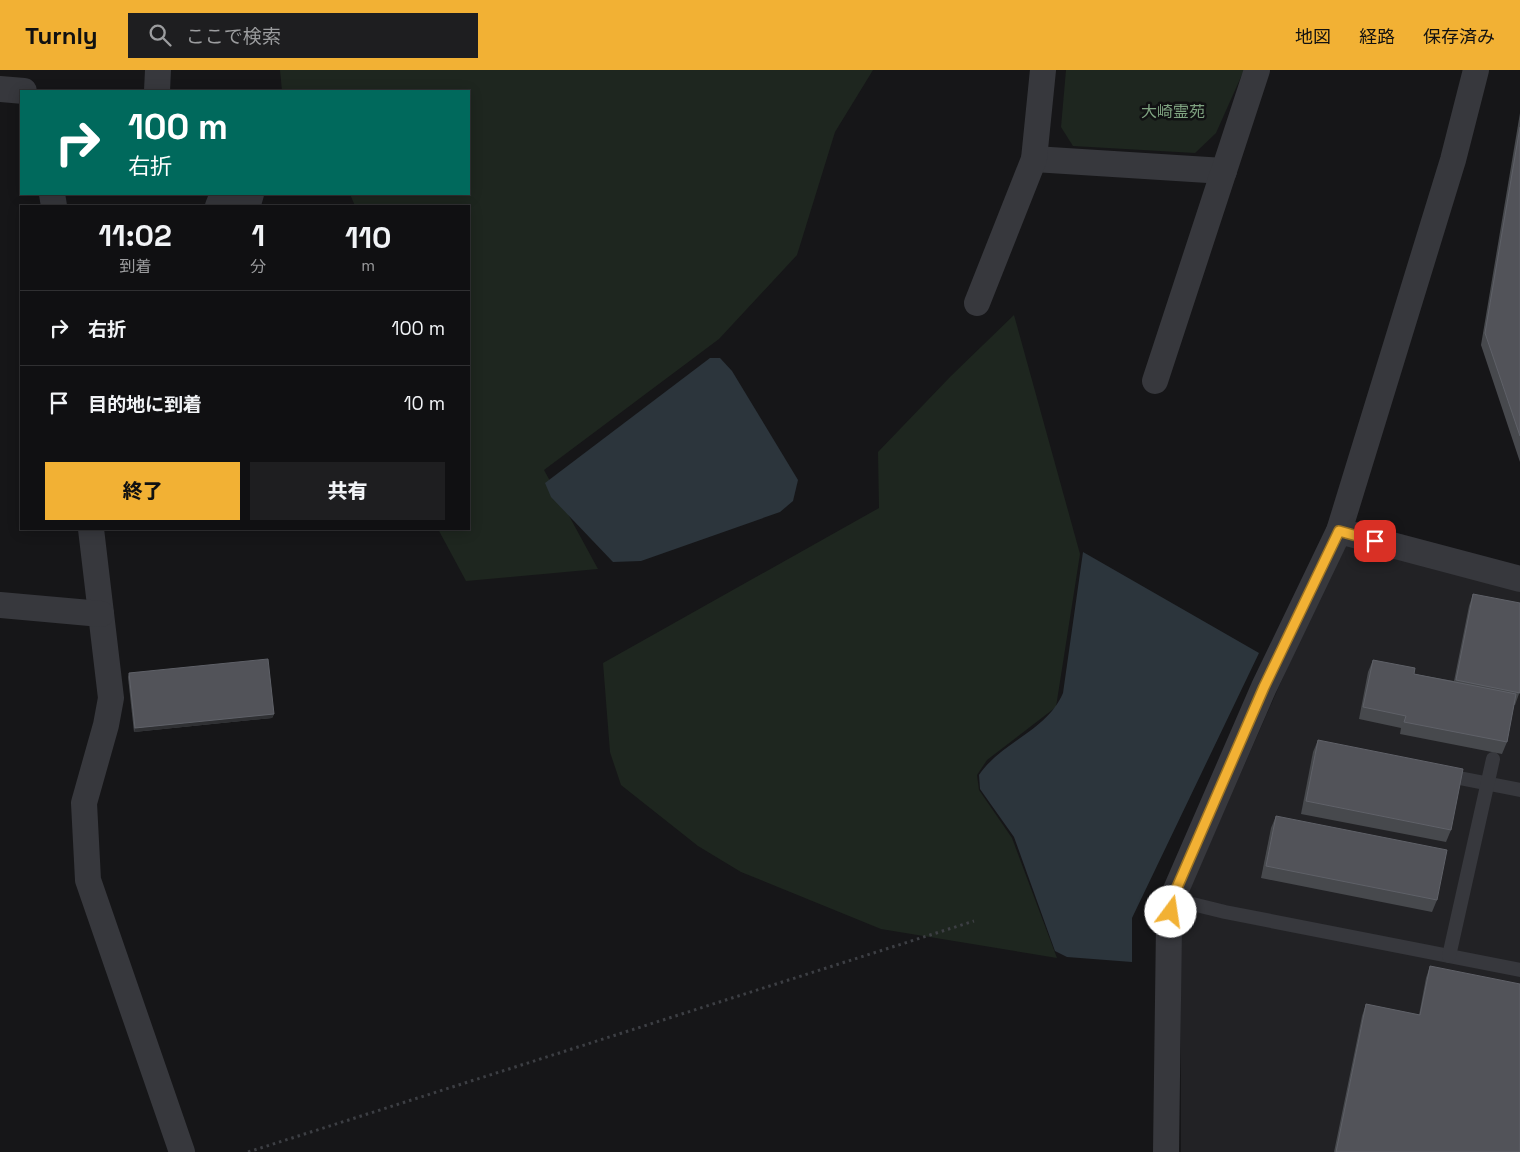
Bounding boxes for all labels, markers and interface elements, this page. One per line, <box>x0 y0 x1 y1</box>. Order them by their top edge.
search box <box>128 13 478 58</box>
text: Turnly <box>25 20 98 51</box>
icon: search <box>146 21 174 49</box>
text: ここで検索 <box>186 24 281 49</box>
text: 地図 <box>1295 25 1331 48</box>
text: 経路 <box>1359 25 1395 48</box>
text: 保存済み <box>1423 25 1495 48</box>
park label: 大崎霊苑 <box>1141 101 1205 122</box>
text: 100 m <box>128 105 228 149</box>
icon: right <box>45 110 110 175</box>
text: 右折 <box>128 152 172 180</box>
text: 11:02 <box>99 216 172 255</box>
text: 1 <box>252 216 265 255</box>
text: 110 <box>345 218 391 257</box>
text: m <box>361 255 375 276</box>
text: 到着 <box>119 256 151 277</box>
text: 分 <box>250 256 266 277</box>
icon: right <box>45 314 73 342</box>
text: 100 m <box>391 316 445 341</box>
text: 右折 <box>88 317 126 342</box>
icon: arrive <box>45 389 73 417</box>
text: 10 m <box>404 391 445 416</box>
text: 目的地に到着 <box>88 392 202 417</box>
button: 終了 <box>45 462 240 520</box>
button: 共有 <box>250 462 445 520</box>
pin <box>1354 520 1396 562</box>
icon: arrive <box>1361 527 1389 555</box>
position arrow <box>1144 885 1196 937</box>

